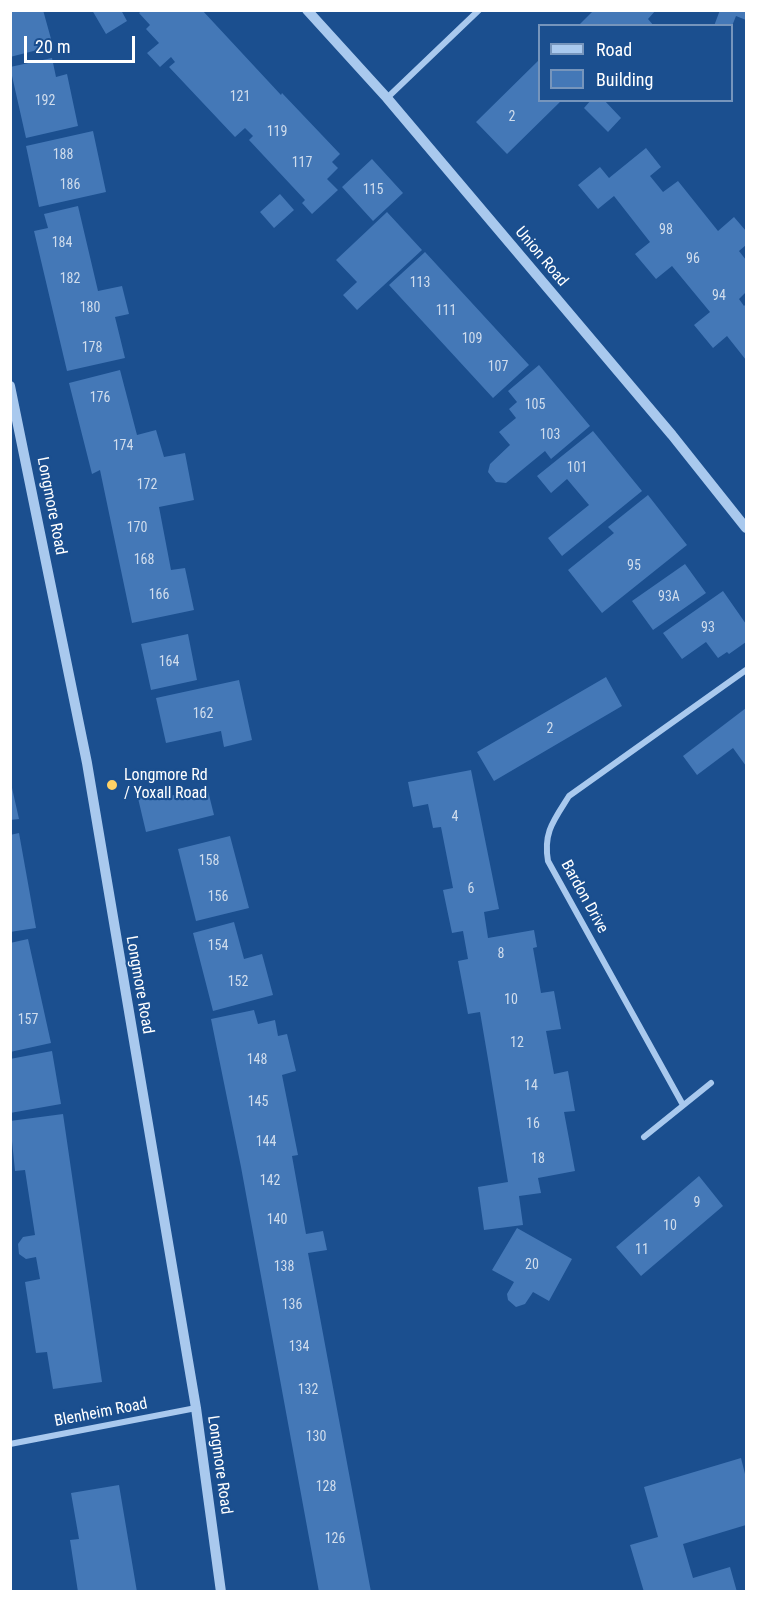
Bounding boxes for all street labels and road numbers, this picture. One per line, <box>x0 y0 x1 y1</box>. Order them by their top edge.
street label: Union Road <box>511 223 571 291</box>
street label: Longmore Road <box>32 455 70 557</box>
street label: Bardon Drive <box>556 857 612 937</box>
street label: Longmore Road <box>121 934 157 1036</box>
street label: Blenheim Road <box>53 1395 149 1431</box>
street label: Longmore Road <box>203 1414 235 1516</box>

